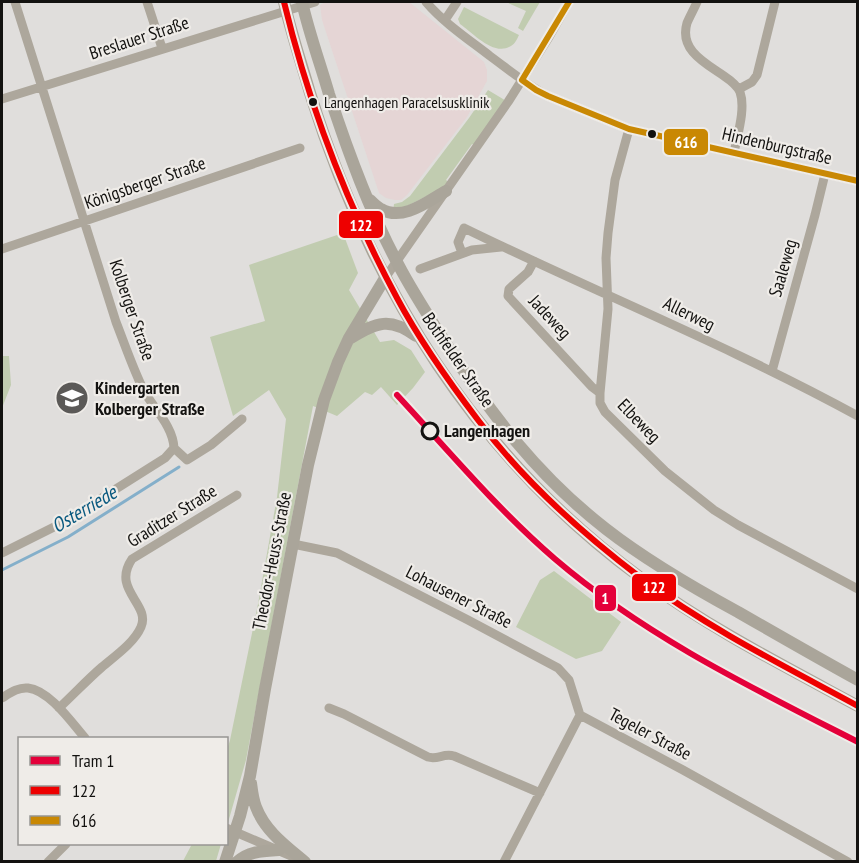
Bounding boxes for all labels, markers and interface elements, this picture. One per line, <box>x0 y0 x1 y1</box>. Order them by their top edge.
street label: Breslauer Straße <box>86 11 192 64</box>
place label: Langenhagen Paracelsusklinik <box>324 92 490 112</box>
marker: Langenhagen Paracelsusklinik <box>307 96 319 108</box>
street label: Hindenburgstraße <box>720 122 834 169</box>
unlabelled marker <box>646 128 658 140</box>
line badge: 616 <box>663 128 709 156</box>
text: 616 <box>675 132 698 152</box>
street label: Königsberger Straße <box>81 151 209 214</box>
line badge: 122 <box>338 210 384 239</box>
text: 122 <box>350 215 372 235</box>
street label: Saaleweg <box>763 236 802 299</box>
street label: Kolberger Straße <box>104 256 160 363</box>
street label: Jadeweg <box>523 289 577 344</box>
street label: Allerweg <box>660 291 719 336</box>
street label: Bothfelder Straße <box>417 308 499 411</box>
place label: Kindergarten Kolberger Straße <box>95 376 205 420</box>
school or university icon: Kindergarten Kolberger Straße <box>54 380 90 416</box>
street label: Elbeweg <box>613 394 666 448</box>
place label: Langenhagen <box>444 419 530 442</box>
marker: Langenhagen <box>421 422 439 440</box>
water label: Osterriede <box>47 478 123 539</box>
street label: Graditzer Straße <box>123 479 221 552</box>
street label: Theodor-Heuss-Straße <box>247 490 296 632</box>
street label: Lohausener Straße <box>402 560 516 633</box>
line badge: 122 <box>631 573 677 602</box>
text: 122 <box>643 577 665 597</box>
line badge: 1 <box>594 584 617 612</box>
text: 1 <box>601 588 609 608</box>
street label: Tegeler Straße <box>605 702 695 765</box>
legend <box>18 737 228 845</box>
text: Tram 1 <box>72 749 114 772</box>
text: 122 <box>72 779 96 802</box>
text: 616 <box>72 809 96 832</box>

